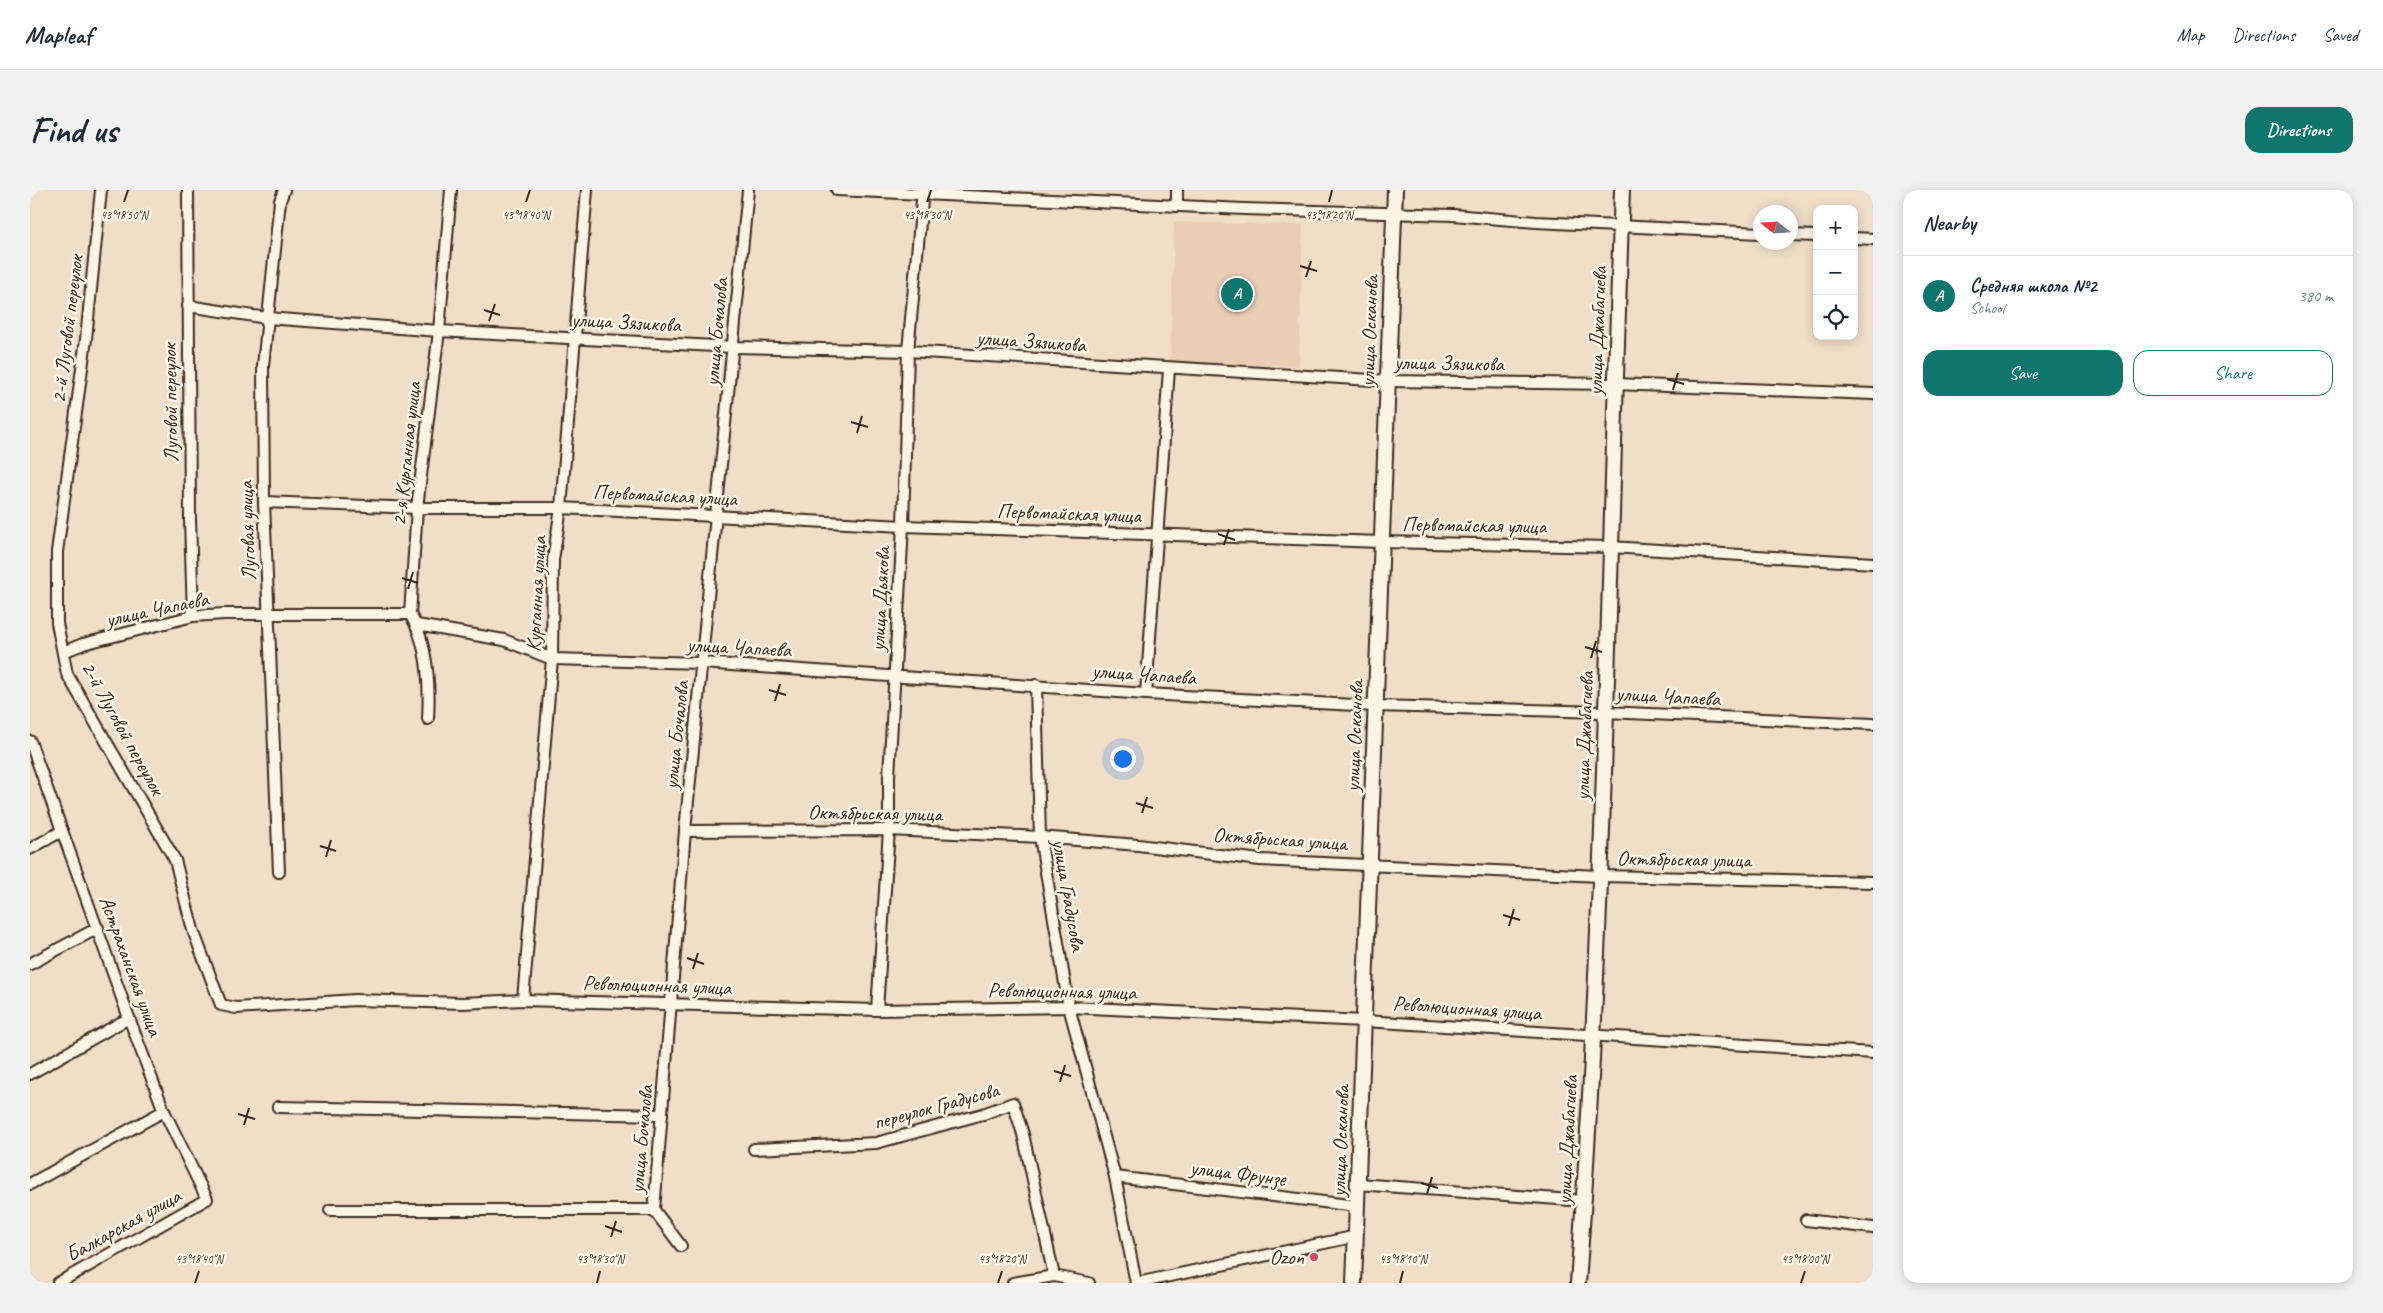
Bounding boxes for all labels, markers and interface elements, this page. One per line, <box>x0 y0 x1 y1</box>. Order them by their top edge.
text: Mapleaf <box>25 20 92 50</box>
text: Map <box>2177 24 2204 46</box>
text: Directions <box>2232 24 2295 46</box>
text: Saved <box>2323 24 2358 46</box>
button: Directions <box>2245 107 2353 153</box>
text: Find us <box>30 108 117 153</box>
north arrow <box>1753 205 1798 250</box>
map controls <box>1813 205 1858 340</box>
button: + <box>1813 205 1858 250</box>
text: 43°18'50"N <box>100 207 149 223</box>
text: 43°18'40"N <box>502 207 551 223</box>
text: 43°18'30"N <box>903 207 952 223</box>
text: 43°18'20"N <box>1305 207 1354 223</box>
text: Nearby <box>1923 210 1976 236</box>
button: − <box>1813 250 1858 295</box>
street label: 2-й Луговой переулок <box>45 251 89 404</box>
street label: улица Джабагиева <box>1582 264 1612 398</box>
street label: улица Осканова <box>1354 272 1384 389</box>
text: Средняя школа №2 <box>1970 274 2097 298</box>
street label: улица Бочалова <box>698 275 734 389</box>
pin: A <box>1221 275 1253 313</box>
text: A <box>1935 286 1943 306</box>
text: 380 m <box>2299 286 2333 306</box>
button: locate <box>1813 295 1858 340</box>
text: School <box>1970 298 2004 318</box>
street label: улица Зязикова <box>569 306 683 338</box>
street label: улица Зязикова <box>973 324 1088 358</box>
street label: Луговой переулок <box>156 341 184 463</box>
street label: улица Зязикова <box>1392 349 1506 377</box>
button: Save <box>1923 350 2123 396</box>
button: Share <box>2133 350 2333 396</box>
street label: 2-я Курганная улица <box>386 379 427 527</box>
street label: Первомайская улица <box>592 478 739 512</box>
street label: Луговая улица <box>232 479 262 581</box>
street label: Первомайская улица <box>997 497 1143 529</box>
street label: Первомайская улица <box>1402 511 1548 539</box>
street label: Курганная улица <box>520 534 552 652</box>
street label: улица Дьякова <box>864 544 896 654</box>
street label: улица Чапаева <box>101 585 212 633</box>
street label: улица Чапаева <box>684 631 794 663</box>
street label: 2-й Луговой переулок <box>76 657 172 801</box>
street label: улица Чапаева <box>1089 657 1199 691</box>
street label: улица Джабагиева <box>1569 669 1599 803</box>
street label: улица Осканова <box>1339 677 1369 794</box>
street label: улица Бочалова <box>657 678 695 792</box>
street label: улица Чапаева <box>1613 680 1723 712</box>
your location <box>1110 746 1136 772</box>
street label: Октябрьская улица <box>808 799 945 827</box>
street label: Октябрьская улица <box>1212 821 1350 857</box>
street label: улица Градусова <box>1046 835 1092 955</box>
street label: Октябрьская улица <box>1617 845 1754 873</box>
street label: Астраханская улица <box>94 892 169 1041</box>
street label: Революционная улица <box>582 969 734 1001</box>
street label: Революционная улица <box>987 977 1138 1005</box>
street label: Революционная улица <box>1392 990 1544 1026</box>
street label: улица Джабагиева <box>1551 1073 1583 1207</box>
street label: переулок Градусова <box>871 1076 1003 1135</box>
street label: улица Бочалова <box>623 1082 659 1196</box>
street label: улица Осканова <box>1325 1082 1355 1199</box>
street label: улица Фрунзе <box>1187 1154 1288 1192</box>
street label: Балкарская улица <box>61 1182 187 1267</box>
place label: Ozon <box>1269 1244 1305 1270</box>
text: 43°18'40"N <box>175 1251 224 1267</box>
text: 43°18'30"N <box>576 1251 625 1267</box>
text: 43°18'20"N <box>978 1251 1027 1267</box>
marker: Ozon <box>1308 1251 1320 1263</box>
text: 43°18'10"N <box>1379 1251 1428 1267</box>
text: 43°18'00"N <box>1781 1251 1830 1267</box>

